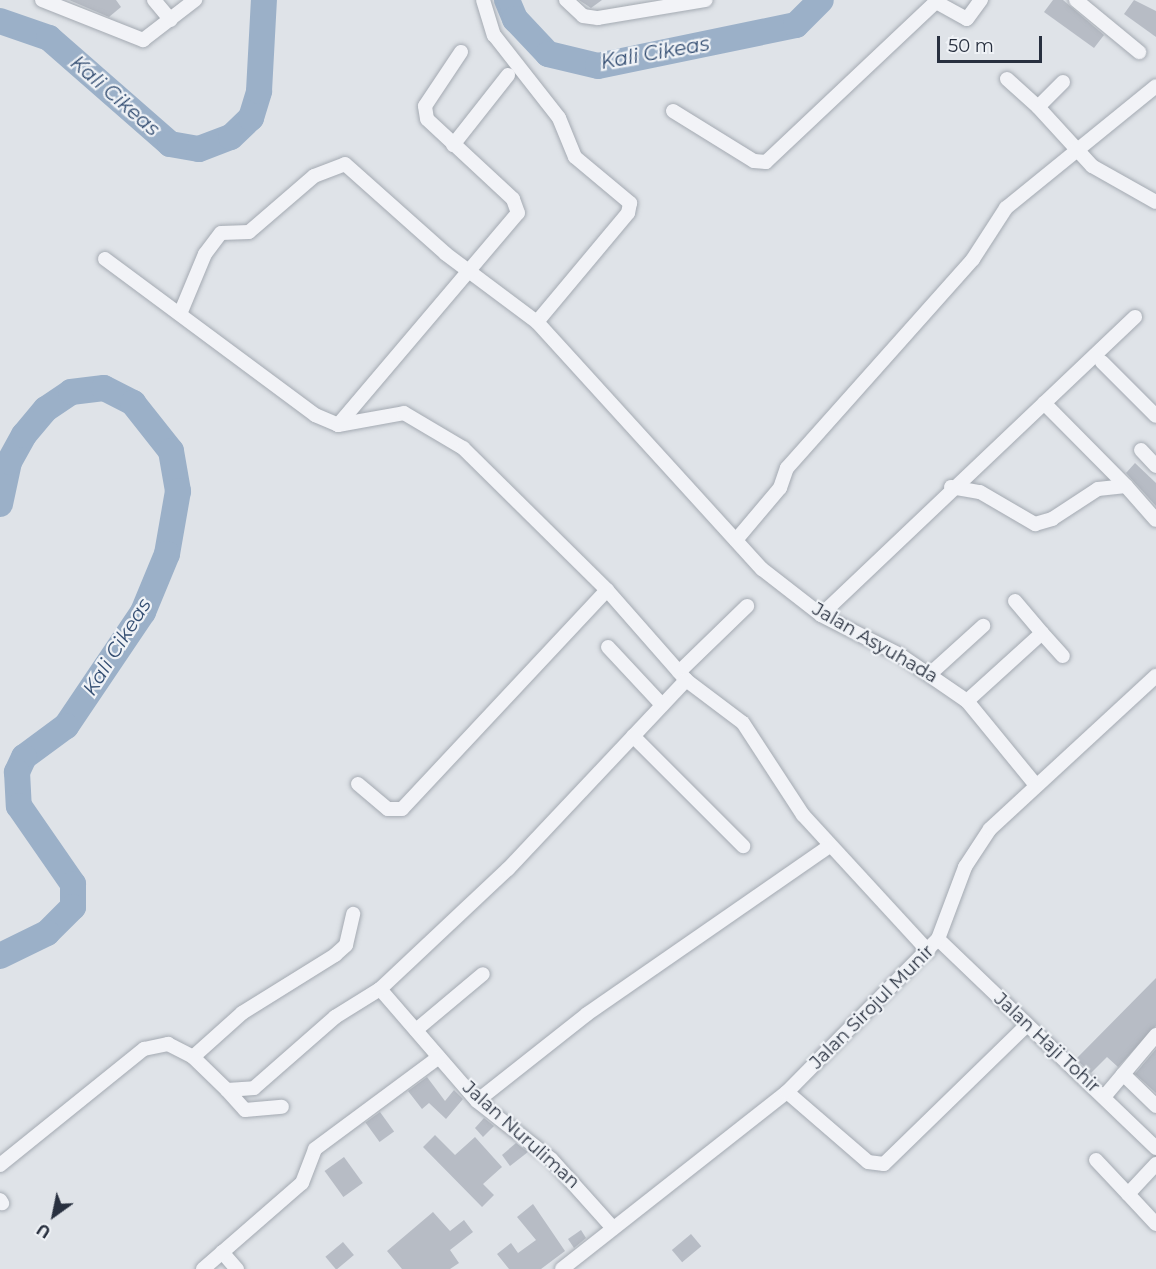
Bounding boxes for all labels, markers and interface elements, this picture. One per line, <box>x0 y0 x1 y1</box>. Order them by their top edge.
scale bar <box>940 24 1045 62</box>
water label: Kali Cikeas <box>599 32 711 74</box>
text: 50 m <box>948 35 994 57</box>
water label: Kali Cikeas <box>66 51 164 141</box>
water label: Kali Cikeas <box>78 594 156 700</box>
street label: Jalan Asyuhada <box>809 598 941 688</box>
street label: Jalan Sirojul Munir <box>806 941 938 1073</box>
street label: Jalan Haji Tohir <box>990 989 1104 1097</box>
street label: Jalan Nuruliman <box>458 1077 584 1193</box>
north arrow <box>24 1185 84 1245</box>
text: U <box>33 1219 54 1242</box>

